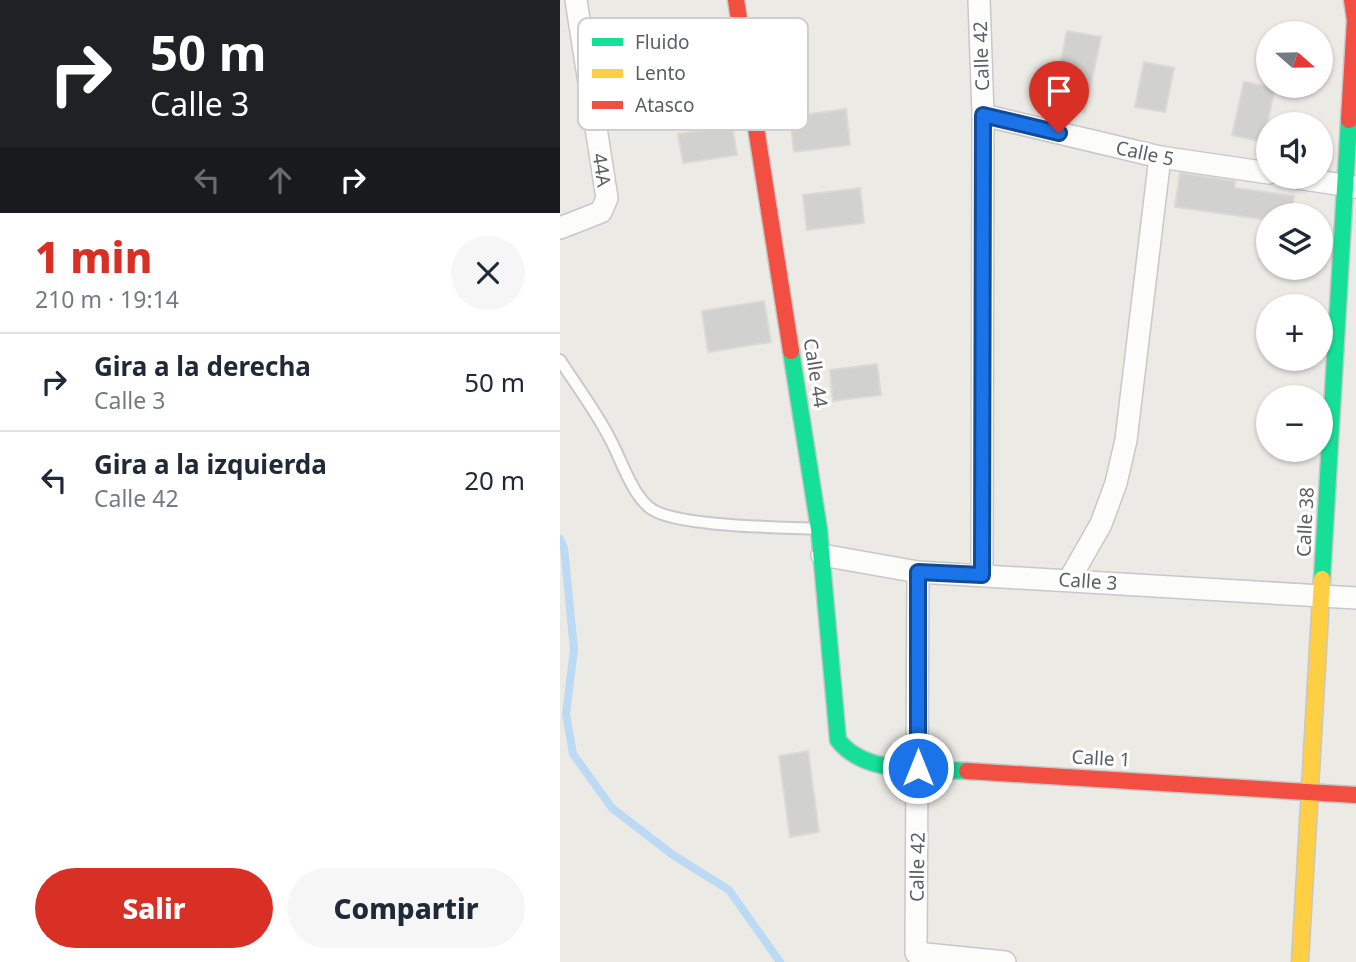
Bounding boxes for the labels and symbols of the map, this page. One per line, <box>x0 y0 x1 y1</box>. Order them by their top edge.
legend <box>578 18 808 130</box>
street label: Calle 42 <box>967 21 995 91</box>
north arrow <box>1256 21 1334 98</box>
text: Fluido <box>635 29 690 55</box>
text: Lento <box>635 60 686 86</box>
pin <box>1029 61 1089 133</box>
text: Atasco <box>635 92 694 118</box>
street label: Calle 5 <box>1113 134 1177 172</box>
street label: 44A <box>587 151 618 190</box>
street label: Calle 44 <box>798 336 834 410</box>
street label: Calle 38 <box>1290 486 1320 558</box>
street label: Calle 3 <box>1058 566 1118 596</box>
position arrow <box>881 731 955 805</box>
street label: Calle 1 <box>1071 743 1131 773</box>
street label: Calle 42 <box>903 832 931 902</box>

